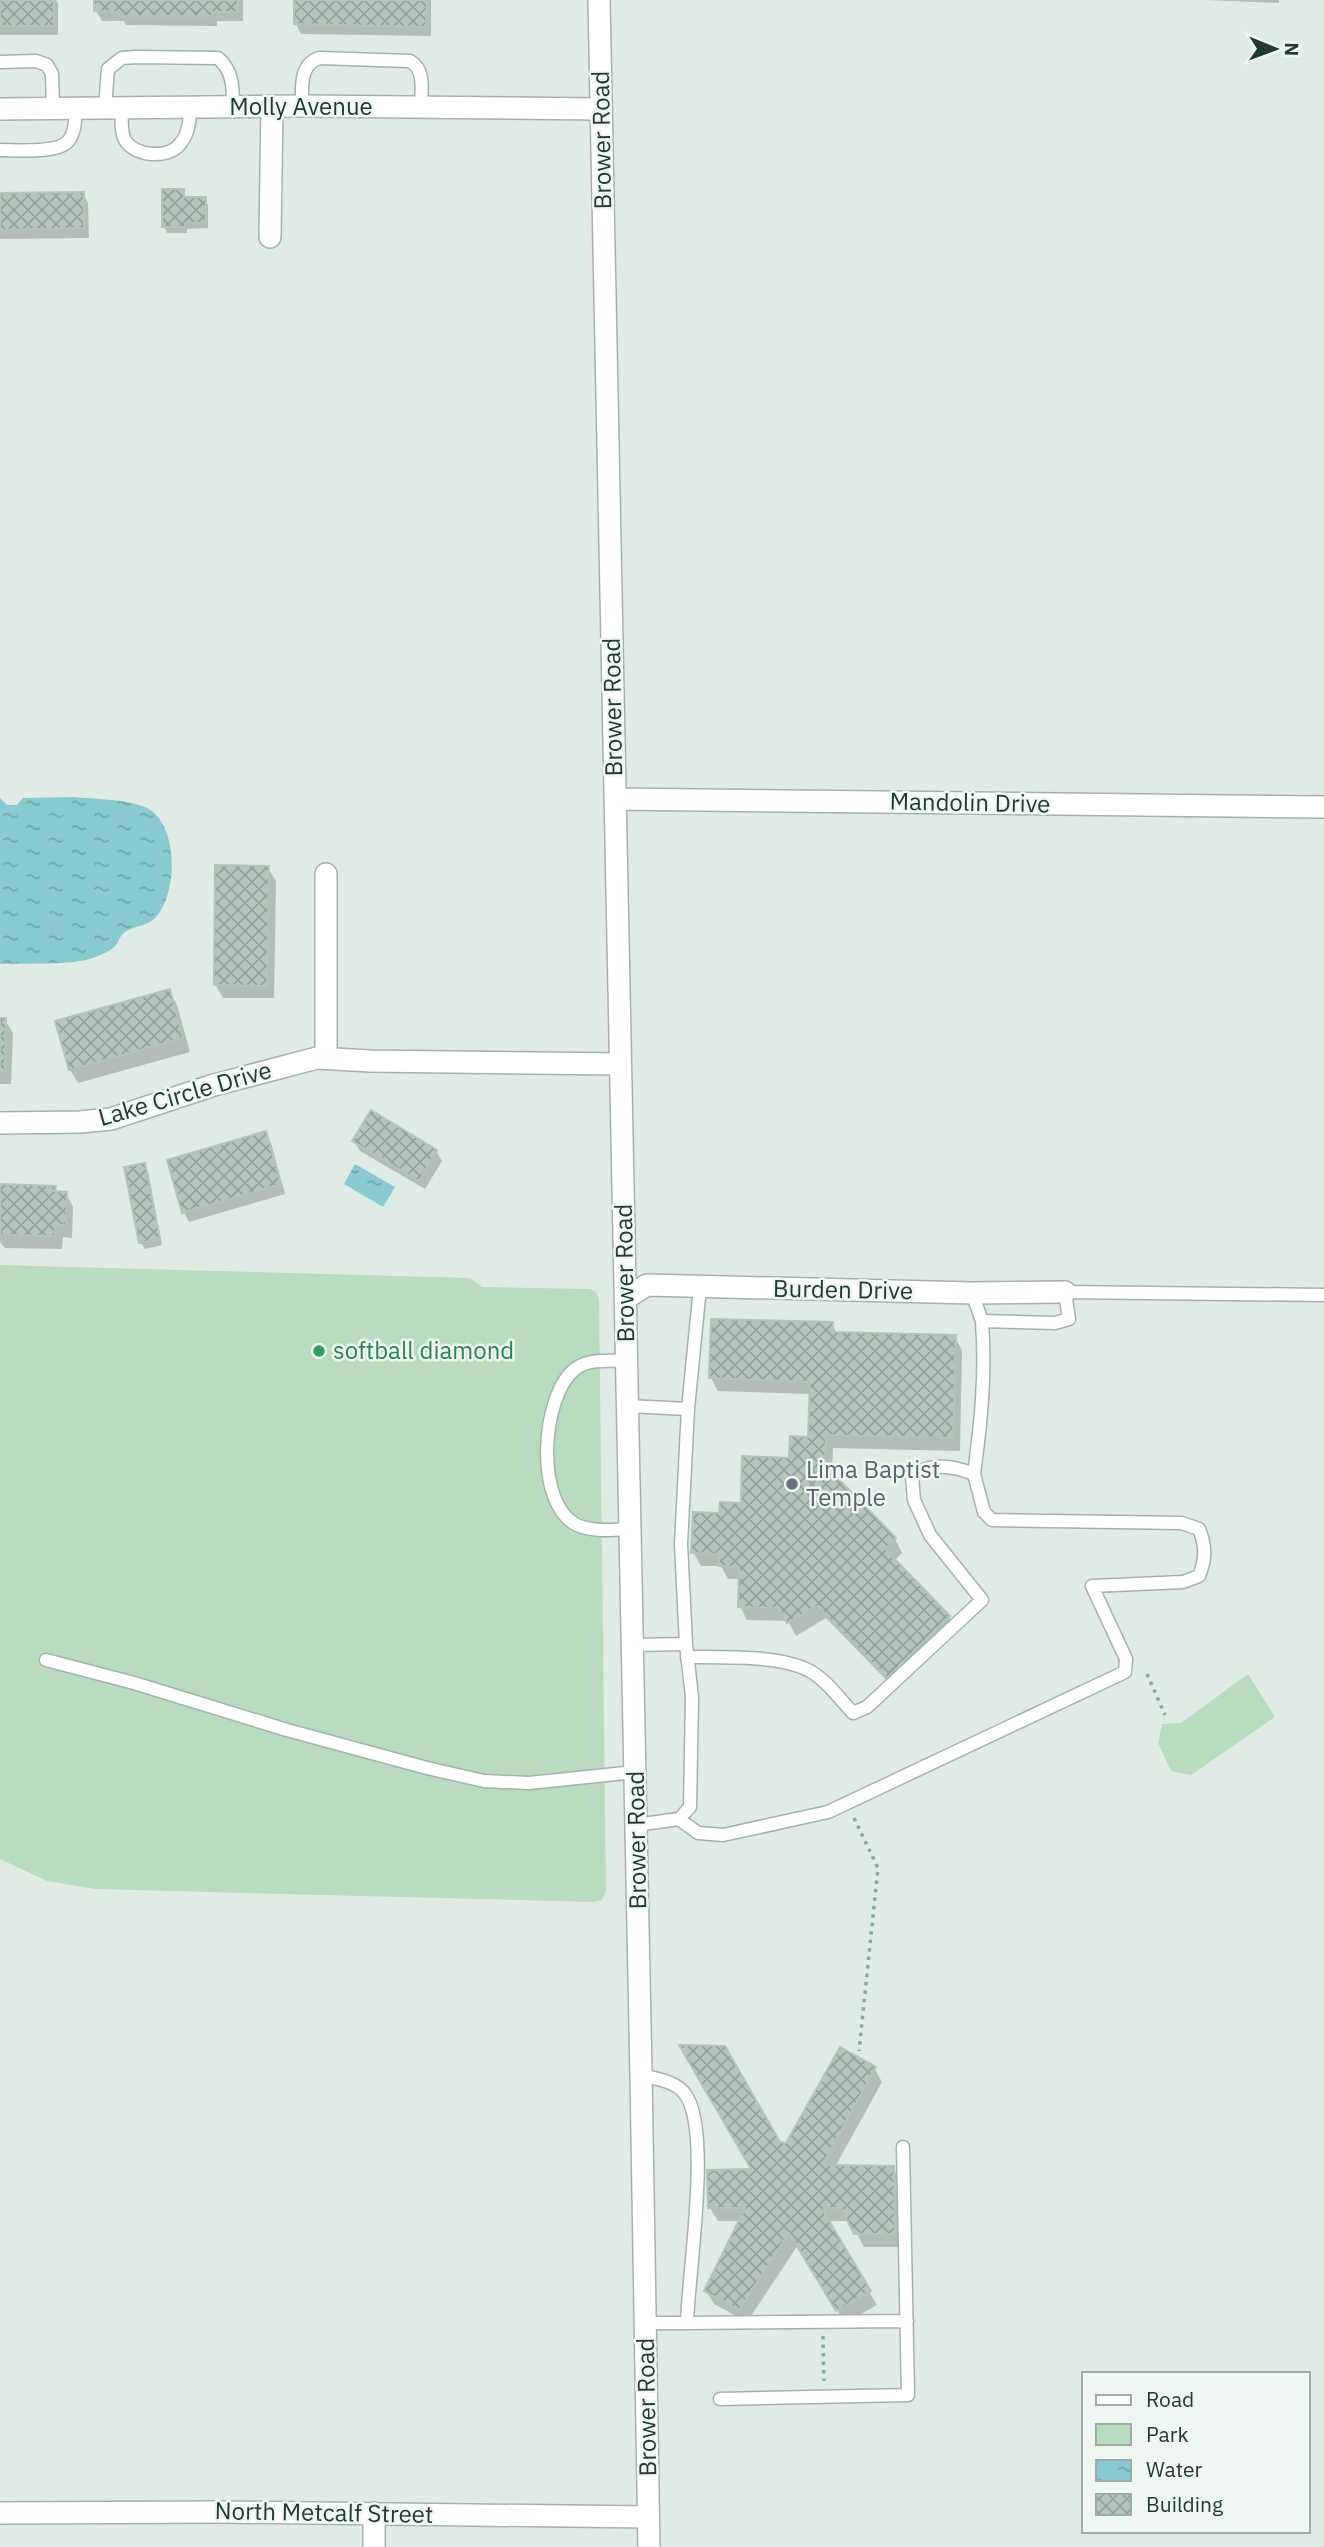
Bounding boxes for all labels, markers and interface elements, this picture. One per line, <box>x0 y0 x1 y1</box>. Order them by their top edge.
north arrow <box>1240 14 1310 84</box>
text: N <box>1280 42 1304 56</box>
street label: Brower Road <box>584 70 618 210</box>
street label: Molly Avenue <box>229 90 373 122</box>
street label: Brower Road <box>595 637 629 777</box>
street label: Mandolin Drive <box>889 785 1051 819</box>
street label: Lake Circle Drive <box>94 1053 275 1133</box>
street label: Brower Road <box>607 1203 641 1343</box>
street label: Burden Drive <box>773 1272 913 1306</box>
place label: softball diamond <box>333 1334 514 1366</box>
marker: softball diamond <box>311 1343 327 1359</box>
place label: Lima Baptist Temple <box>806 1453 940 1513</box>
marker: Lima Baptist Temple <box>784 1476 800 1492</box>
street label: Brower Road <box>619 1770 653 1910</box>
street label: Brower Road <box>629 2337 663 2477</box>
legend <box>1082 2372 1310 2533</box>
text: Road <box>1146 2385 1194 2413</box>
text: Park <box>1146 2420 1189 2448</box>
text: Water <box>1146 2455 1203 2483</box>
text: Building <box>1146 2490 1223 2518</box>
street label: North Metcalf Street <box>214 2494 434 2530</box>

